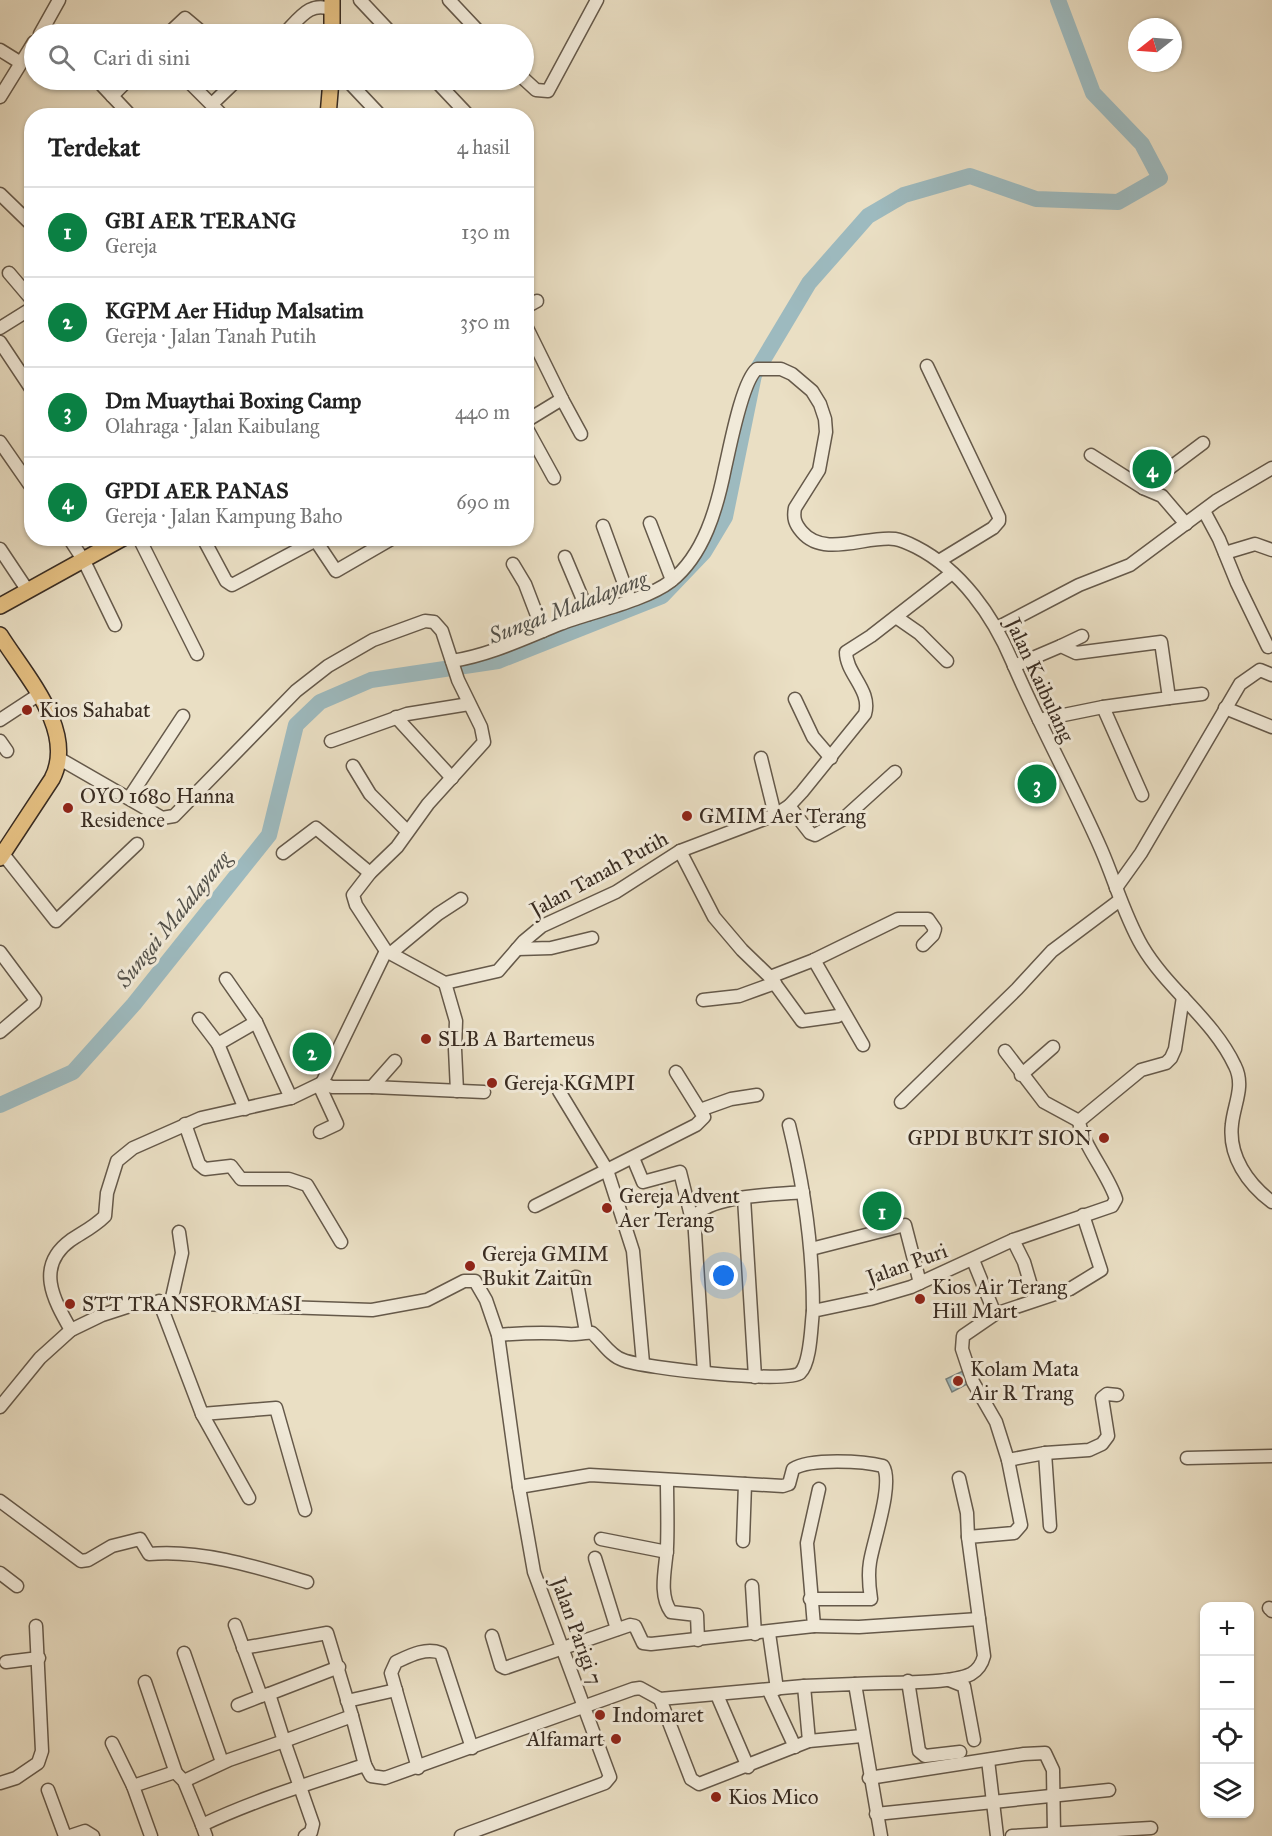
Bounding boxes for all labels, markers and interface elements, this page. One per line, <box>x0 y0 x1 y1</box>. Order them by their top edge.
north arrow <box>1128 18 1182 72</box>
search box <box>24 24 534 90</box>
icon: search <box>45 41 78 74</box>
text: Cari di sini <box>93 44 190 71</box>
text: Terdekat <box>48 131 140 163</box>
text: 4 hasil <box>457 135 510 159</box>
text: GBI AER TERANG <box>105 207 296 234</box>
text: 1 <box>64 220 71 244</box>
text: 130 m <box>461 220 510 244</box>
text: Gereja <box>105 234 157 258</box>
text: KGPM Aer Hidup Malsatim <box>105 297 364 324</box>
text: 2 <box>63 310 72 334</box>
text: 350 m <box>460 310 510 334</box>
text: Gereja · Jalan Tanah Putih <box>105 324 316 348</box>
text: Dm Muaythai Boxing Camp <box>105 387 361 414</box>
text: 3 <box>64 400 72 424</box>
text: 440 m <box>455 400 510 424</box>
text: Olahraga · Jalan Kaibulang <box>105 414 319 438</box>
pin: 4 <box>1132 446 1172 492</box>
text: GPDI AER PANAS <box>105 477 289 504</box>
text: 4 <box>62 490 73 514</box>
text: 690 m <box>456 490 510 514</box>
text: Gereja · Jalan Kampung Baho <box>105 504 342 528</box>
water label: Sungai Malalayang <box>484 564 653 650</box>
street label: Jalan Kaibulang <box>999 612 1080 746</box>
place label: Kios Sahabat <box>39 697 151 723</box>
marker: Kios Sahabat <box>20 703 34 717</box>
pin: 3 <box>1018 762 1056 806</box>
place label: OYO 1680 Hanna Residence <box>80 783 235 833</box>
marker: OYO 1680 Hanna Residence <box>61 801 75 815</box>
place label: GMIM Aer Terang <box>699 803 866 829</box>
marker: GMIM Aer Terang <box>680 809 694 823</box>
street label: Jalan Tanah Putih <box>524 825 673 924</box>
water label: Sungai Malalayang <box>109 844 237 993</box>
place label: SLB A Bartemeus <box>438 1026 595 1052</box>
pin: 2 <box>292 1030 332 1074</box>
marker: SLB A Bartemeus <box>419 1032 433 1046</box>
place label: Gereja KGMPI <box>504 1070 635 1096</box>
marker: Gereja KGMPI <box>485 1076 499 1090</box>
place label: GPDI BUKIT SION <box>907 1125 1092 1151</box>
marker: GPDI BUKIT SION <box>1097 1131 1111 1145</box>
place label: Gereja Advent Aer Terang <box>618 1183 740 1233</box>
pin: 1 <box>862 1188 902 1234</box>
marker: Gereja Advent Aer Terang <box>600 1201 614 1215</box>
street label: Jalan Puri <box>861 1237 951 1291</box>
place label: Gereja GMIM Bukit Zaitun <box>482 1241 609 1291</box>
marker: Gereja GMIM Bukit Zaitun <box>463 1259 477 1273</box>
your location <box>709 1261 738 1290</box>
place label: Kios Air Terang Hill Mart <box>932 1274 1067 1324</box>
place label: STT TRANSFORMASI <box>82 1291 302 1317</box>
marker: Kios Air Terang Hill Mart <box>913 1292 927 1306</box>
marker: STT TRANSFORMASI <box>63 1297 77 1311</box>
place label: Kolam Mata Air R Trang <box>969 1356 1079 1406</box>
marker: Kolam Mata Air R Trang <box>951 1374 965 1388</box>
street label: Jalan Parigi 7 <box>545 1572 608 1688</box>
map controls <box>1200 1602 1254 1818</box>
button: + <box>1200 1602 1254 1656</box>
button: − <box>1200 1656 1254 1710</box>
place label: Indomaret <box>612 1702 705 1728</box>
marker: Indomaret <box>593 1708 607 1722</box>
button: locate <box>1200 1710 1254 1764</box>
place label: Alfamart <box>525 1726 605 1752</box>
marker: Alfamart <box>609 1732 623 1746</box>
button: layers <box>1200 1764 1254 1818</box>
place label: Kios Mico <box>728 1784 819 1810</box>
marker: Kios Mico <box>709 1790 723 1804</box>

